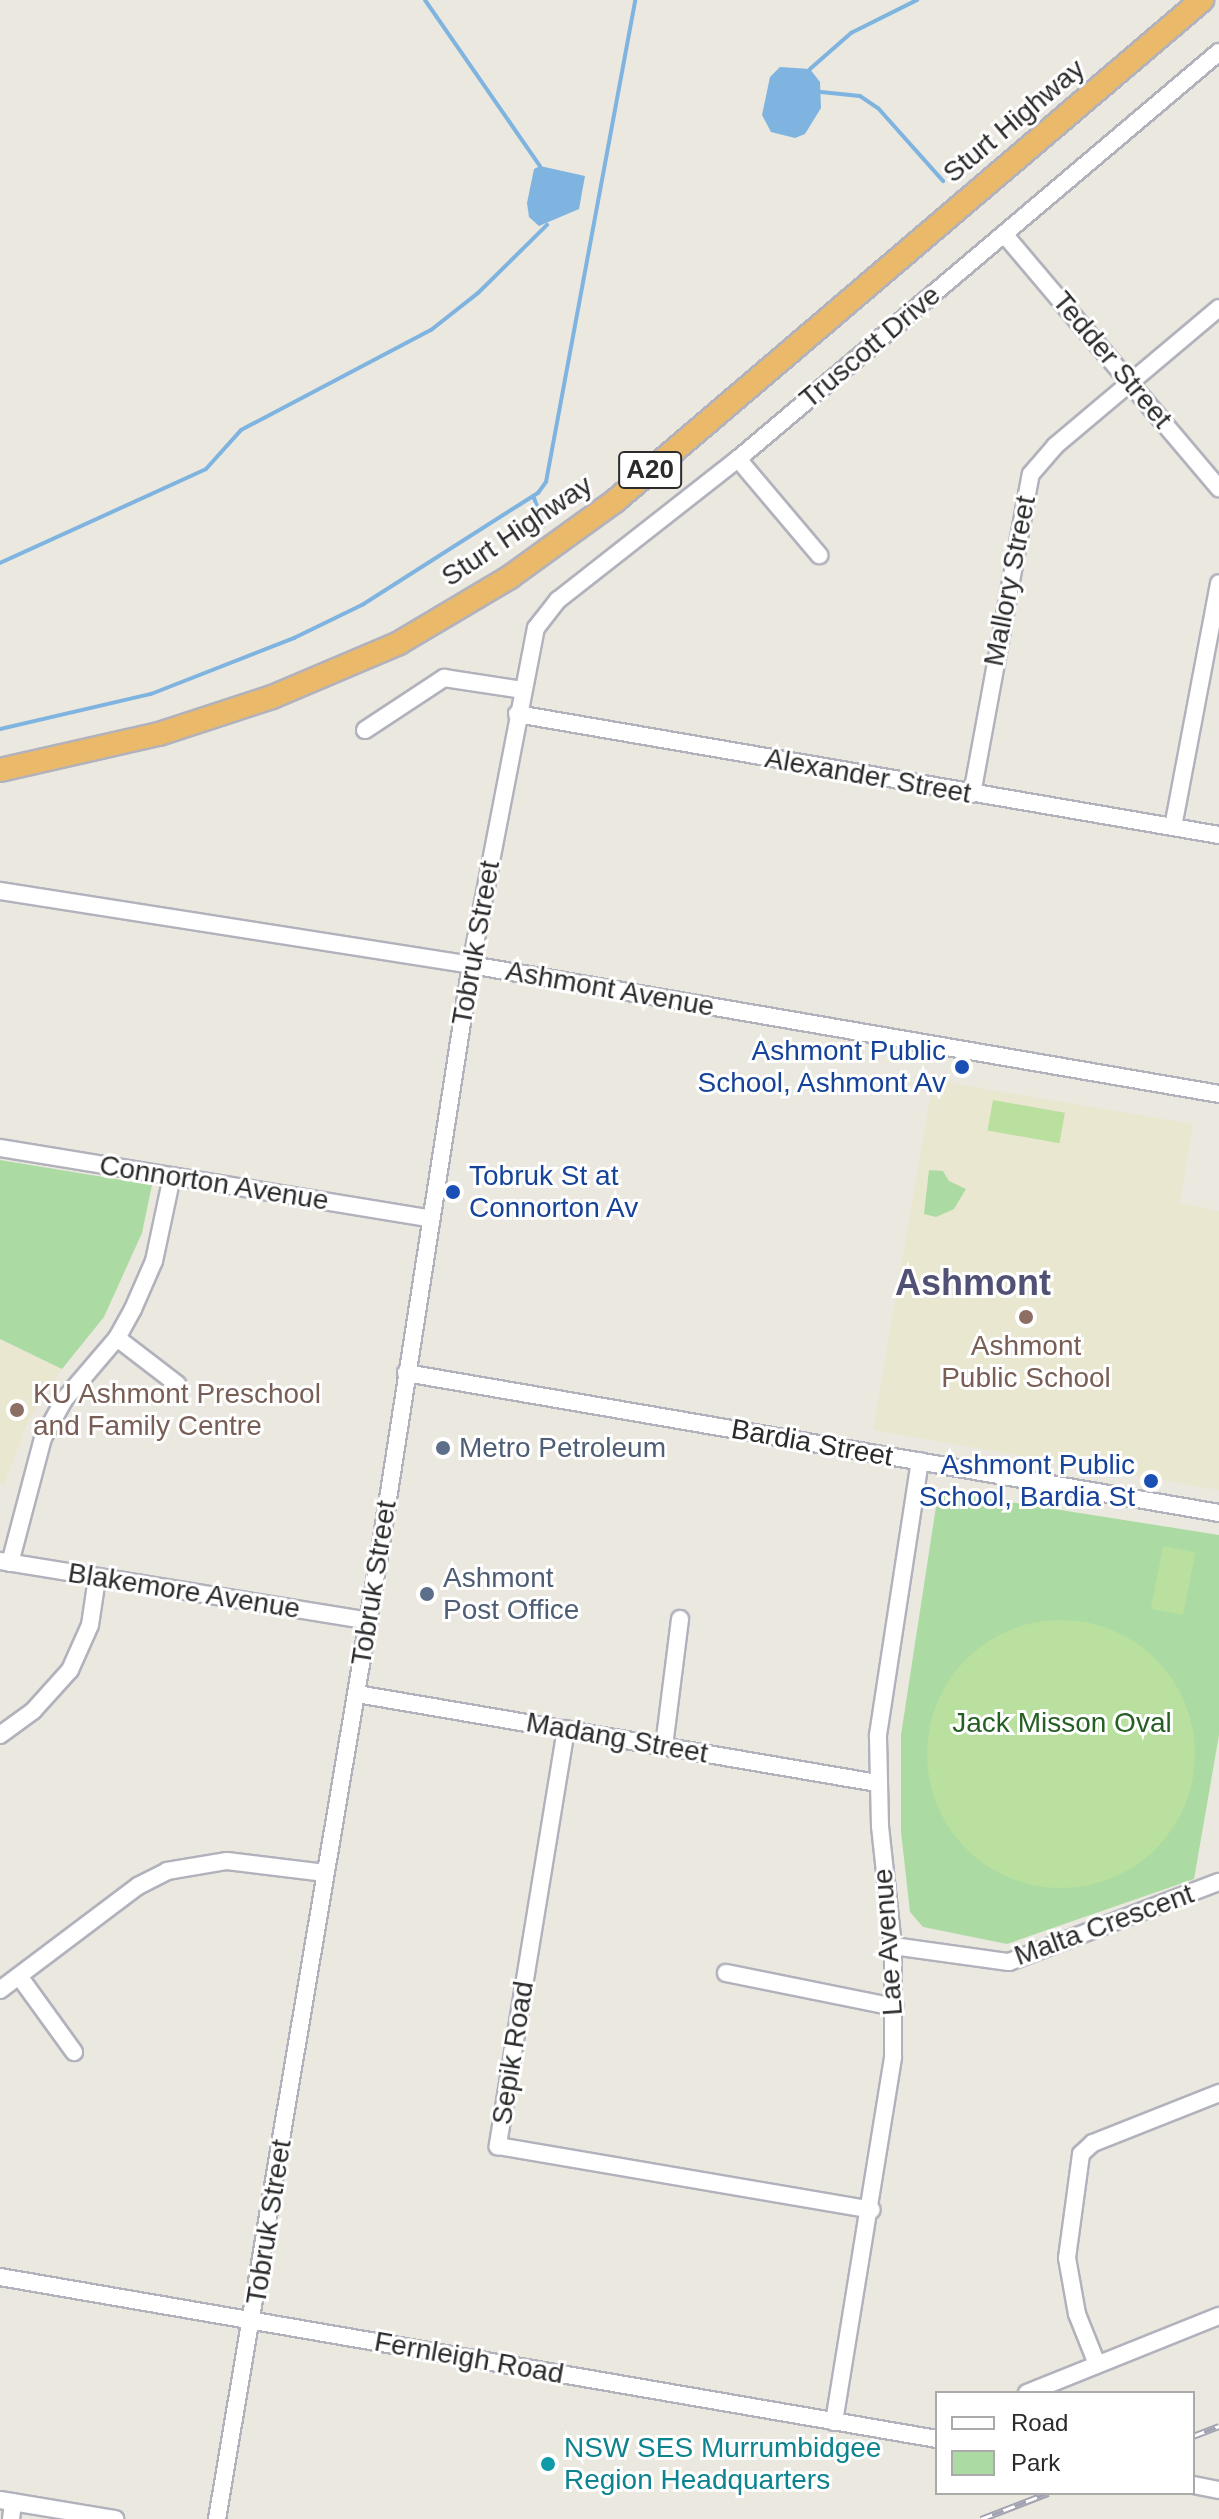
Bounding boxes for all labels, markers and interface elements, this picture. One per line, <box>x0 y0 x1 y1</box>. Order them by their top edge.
street label: Sturt Highway <box>936 52 1092 190</box>
street label: Truscott Drive <box>793 278 947 416</box>
street label: Tedder Street <box>1045 285 1179 435</box>
road number: A20 <box>618 448 682 492</box>
street label: Sturt Highway <box>435 468 599 594</box>
street label: Mallory Street <box>977 493 1043 669</box>
street label: Alexander Street <box>762 741 974 811</box>
street label: Tobruk Street <box>445 858 507 1028</box>
street label: Ashmont Avenue <box>502 954 718 1024</box>
place label: Ashmont Public School, Ashmont Av <box>694 1034 946 1100</box>
marker: Ashmont Public School, Ashmont Av <box>953 1058 971 1076</box>
street label: Connorton Avenue <box>96 1148 332 1218</box>
place label: Tobruk St at Connorton Av <box>469 1159 640 1225</box>
marker: Tobruk St at Connorton Av <box>444 1183 462 1201</box>
district label: Ashmont <box>895 1261 1051 1305</box>
marker: Ashmont Public School <box>1017 1308 1035 1326</box>
place label: Ashmont Public School <box>941 1329 1111 1395</box>
place label: KU Ashmont Preschool and Family Centre <box>33 1377 322 1443</box>
marker: KU Ashmont Preschool and Family Centre <box>8 1401 26 1419</box>
street label: Bardia Street <box>729 1412 895 1474</box>
place label: Metro Petroleum <box>459 1431 666 1465</box>
marker: Metro Petroleum <box>434 1439 452 1457</box>
place label: Ashmont Public School, Bardia St <box>919 1448 1135 1514</box>
marker: Ashmont Public School, Bardia St <box>1142 1472 1160 1490</box>
street label: Tobruk Street <box>344 1498 404 1668</box>
street label: Blakemore Avenue <box>65 1556 303 1626</box>
place label: Ashmont Post Office <box>443 1561 579 1627</box>
marker: Ashmont Post Office <box>418 1585 436 1603</box>
street label: Madang Street <box>524 1706 710 1770</box>
park label: Jack Misson Oval <box>952 1706 1172 1740</box>
street label: Lae Avenue <box>866 1867 910 2017</box>
street label: Malta Crescent <box>1010 1877 1198 1973</box>
street label: Sepik Road <box>485 1979 541 2127</box>
street label: Tobruk Street <box>239 2137 299 2307</box>
street label: Fernleigh Road <box>372 2325 566 2391</box>
legend <box>935 2391 1195 2495</box>
text: Road <box>1011 2409 1068 2436</box>
place label: NSW SES Murrumbidgee Region Headquarters <box>564 2431 881 2497</box>
text: Park <box>1011 2449 1060 2476</box>
marker: NSW SES Murrumbidgee Region Headquarters <box>539 2455 557 2473</box>

